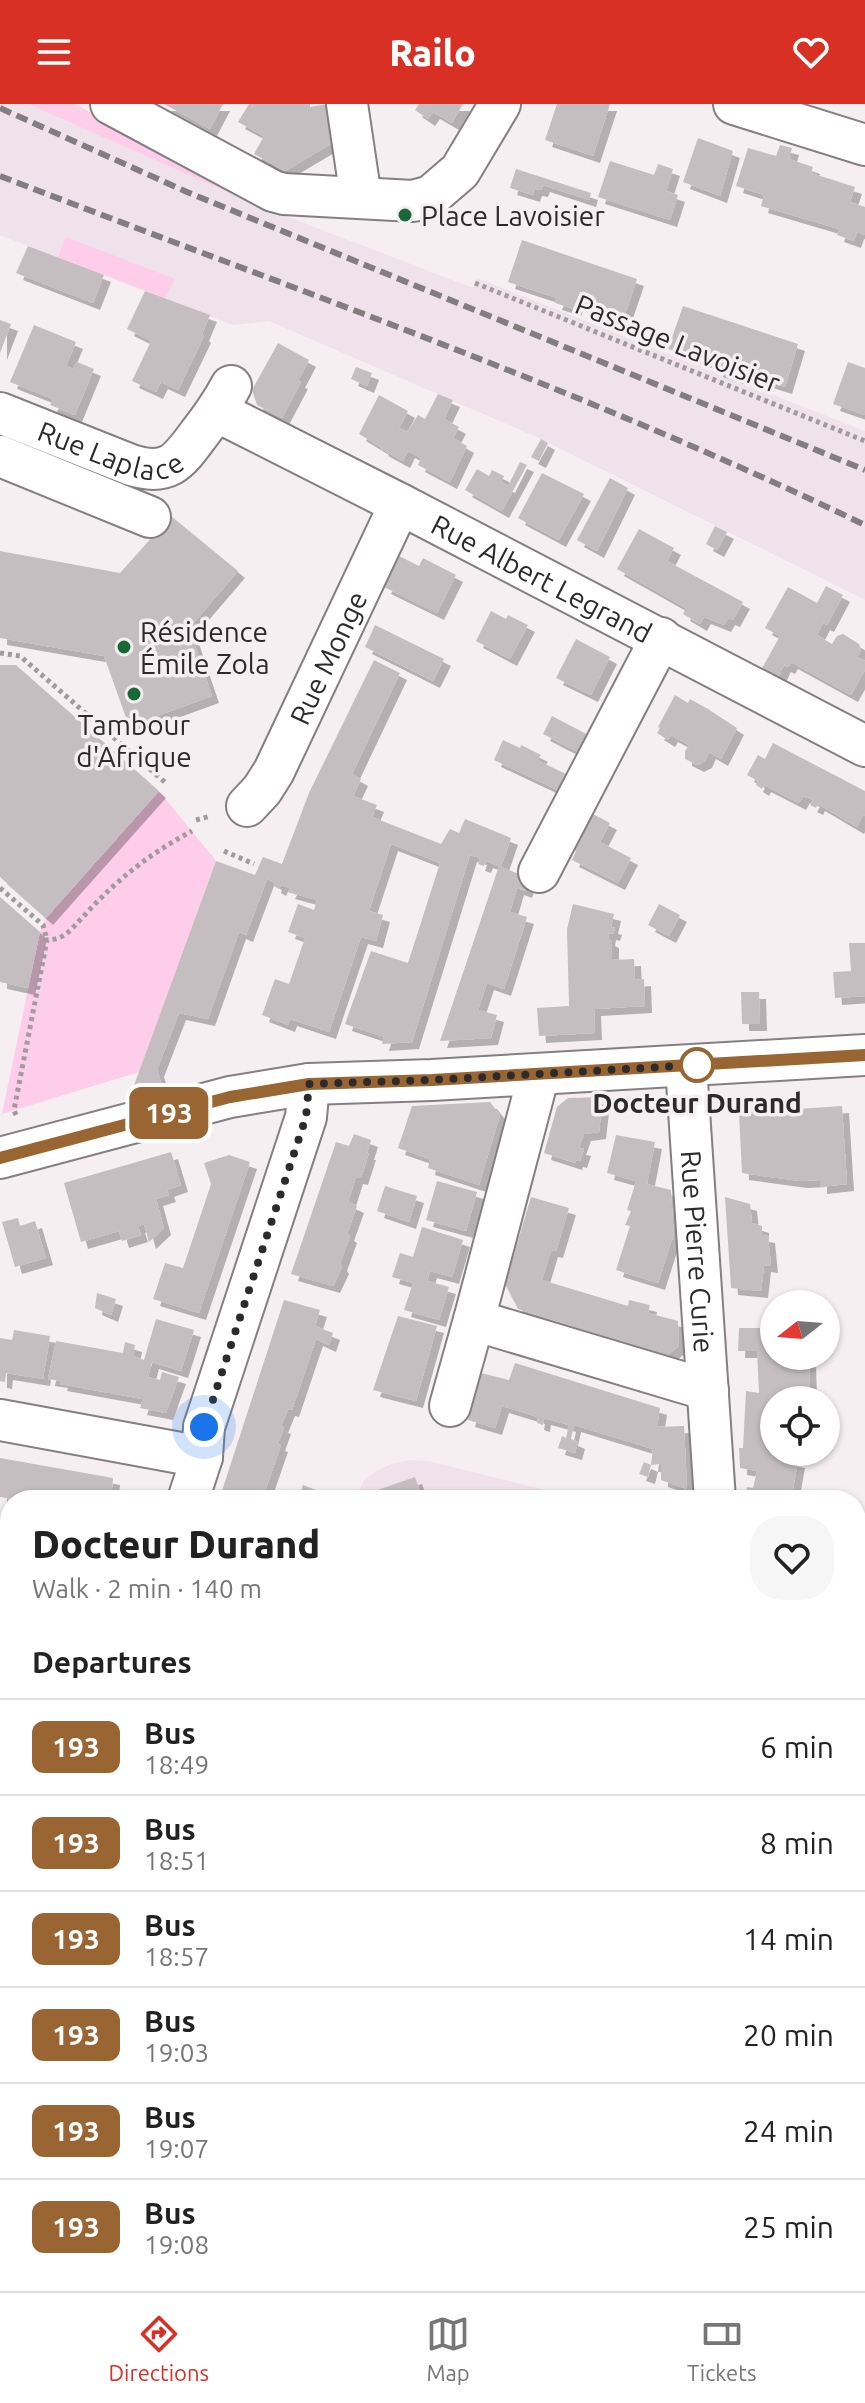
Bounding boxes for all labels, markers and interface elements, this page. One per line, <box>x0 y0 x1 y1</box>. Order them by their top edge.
icon: menu <box>32 30 76 74</box>
icon: heart <box>789 30 833 74</box>
text: Railo <box>389 32 476 73</box>
place label: Place Lavoisier <box>421 200 605 231</box>
marker: Place Lavoisier <box>396 206 414 224</box>
street label: Passage Lavoisier <box>571 288 785 398</box>
street label: Rue Laplace <box>34 414 189 485</box>
street label: Rue Albert Legrand <box>427 508 657 648</box>
street label: Rue Monge <box>283 586 372 729</box>
place label: Résidence Émile Zola <box>140 616 270 679</box>
marker: Résidence Émile Zola <box>115 638 133 656</box>
marker: Tambour d'Afrique <box>125 685 143 703</box>
place label: Tambour d'Afrique <box>76 709 192 772</box>
marker: Docteur Durand <box>680 1048 714 1082</box>
line badge: 193 <box>123 1087 215 1139</box>
place label: Docteur Durand <box>592 1087 802 1118</box>
text: 193 <box>145 1097 193 1128</box>
street label: Rue Pierre Curie <box>676 1149 721 1354</box>
north arrow <box>760 1290 840 1370</box>
map controls <box>760 1290 840 1466</box>
button: locate <box>760 1386 840 1466</box>
your location <box>184 1407 224 1447</box>
button: heart <box>750 1516 834 1600</box>
text: Docteur Durand <box>32 1523 320 1565</box>
text: Walk · 2 min · 140 m <box>32 1574 262 1603</box>
text: Departures <box>32 1645 192 1679</box>
text: Bus <box>144 1716 196 1750</box>
text: 6 min <box>760 1730 834 1764</box>
text: 193 <box>52 1731 100 1762</box>
text: 18:49 <box>144 1750 209 1779</box>
text: Bus <box>144 1812 196 1846</box>
text: 8 min <box>760 1826 834 1860</box>
text: 193 <box>52 1827 100 1858</box>
text: 18:51 <box>144 1846 209 1875</box>
text: Bus <box>144 1908 196 1942</box>
text: 14 min <box>743 1922 834 1956</box>
text: 193 <box>52 1923 100 1954</box>
text: 18:57 <box>144 1942 209 1971</box>
text: Bus <box>144 2004 196 2038</box>
text: 20 min <box>743 2018 834 2052</box>
text: 193 <box>52 2019 100 2050</box>
text: 19:03 <box>144 2038 209 2067</box>
text: Bus <box>144 2100 196 2134</box>
text: 24 min <box>743 2114 834 2148</box>
text: 193 <box>52 2115 100 2146</box>
text: 19:07 <box>144 2134 209 2163</box>
text: Bus <box>144 2196 196 2230</box>
text: 25 min <box>743 2210 834 2244</box>
text: 193 <box>52 2211 100 2242</box>
text: 19:08 <box>144 2230 209 2259</box>
tab: Directions <box>109 2312 209 2385</box>
tab: Map <box>426 2312 470 2385</box>
tab: Tickets <box>687 2312 756 2385</box>

